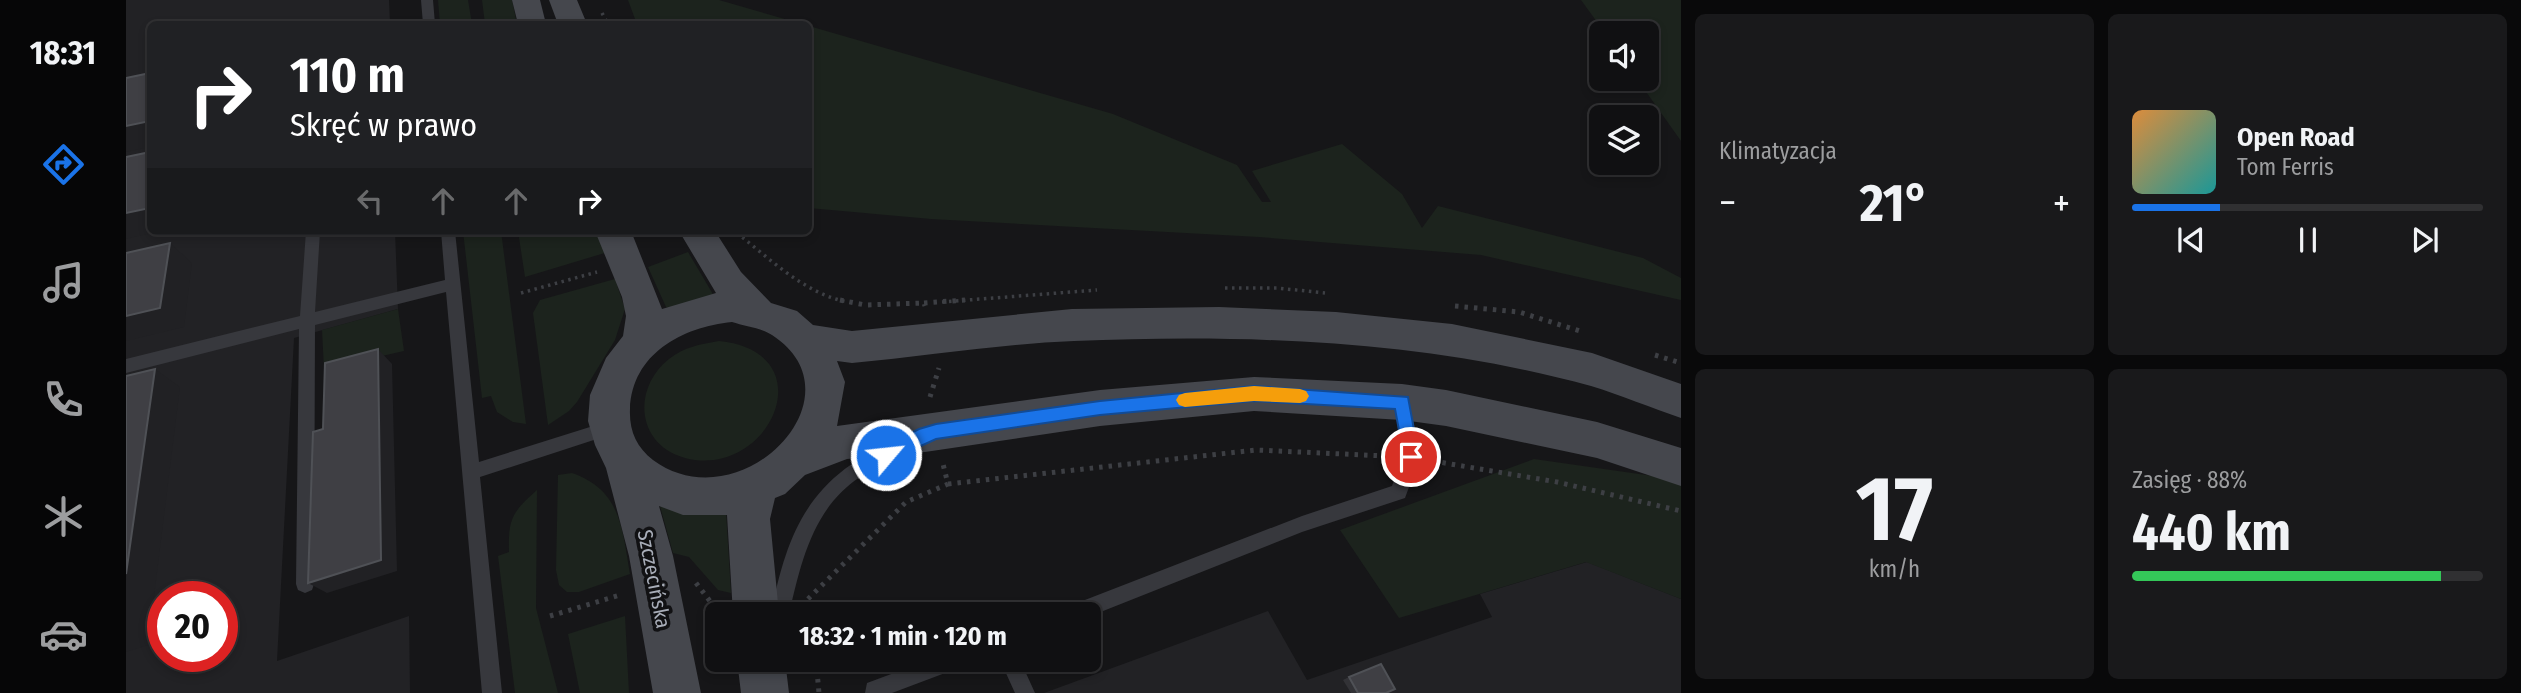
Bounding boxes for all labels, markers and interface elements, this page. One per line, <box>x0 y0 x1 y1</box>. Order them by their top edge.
map controls <box>1589 21 1659 175</box>
button: sound <box>1589 21 1659 91</box>
text: 18:31 <box>30 34 96 72</box>
text: 110 m <box>290 46 405 105</box>
icon: right <box>175 49 266 140</box>
button: layers <box>1589 105 1659 175</box>
text: Skręć w prawo <box>290 106 477 144</box>
text: Open Road <box>2237 122 2355 153</box>
text: Klimatyzacja <box>1719 137 1837 165</box>
icon: directions <box>39 140 88 189</box>
text: Tom Ferris <box>2237 153 2334 181</box>
text: 21° <box>1860 172 1929 235</box>
text: − <box>1719 180 1736 226</box>
text: + <box>2053 180 2070 226</box>
icon: left <box>351 182 389 220</box>
icon: ahead <box>424 182 462 220</box>
icon: ahead <box>497 182 535 220</box>
icon: right <box>570 182 608 220</box>
icon: previous <box>2172 221 2210 259</box>
icon: pause <box>2289 221 2327 259</box>
icon: next <box>2406 221 2444 259</box>
icon: music <box>39 258 88 307</box>
icon: phone <box>39 375 88 424</box>
position arrow <box>849 418 923 492</box>
pin <box>1381 427 1441 487</box>
icon: arrive <box>1392 438 1430 476</box>
text: 17 <box>1856 455 1933 564</box>
text: Zasięg · 88% <box>2132 466 2247 494</box>
icon: climate <box>39 492 88 541</box>
text: 440 km <box>2132 501 2291 564</box>
street label: Szczecińska <box>632 527 676 631</box>
text: km/h <box>1869 555 1920 583</box>
speed limit sign: 20 <box>147 581 238 672</box>
icon: car <box>39 610 88 659</box>
text: 18:32 · 1 min · 120 m <box>799 621 1007 652</box>

